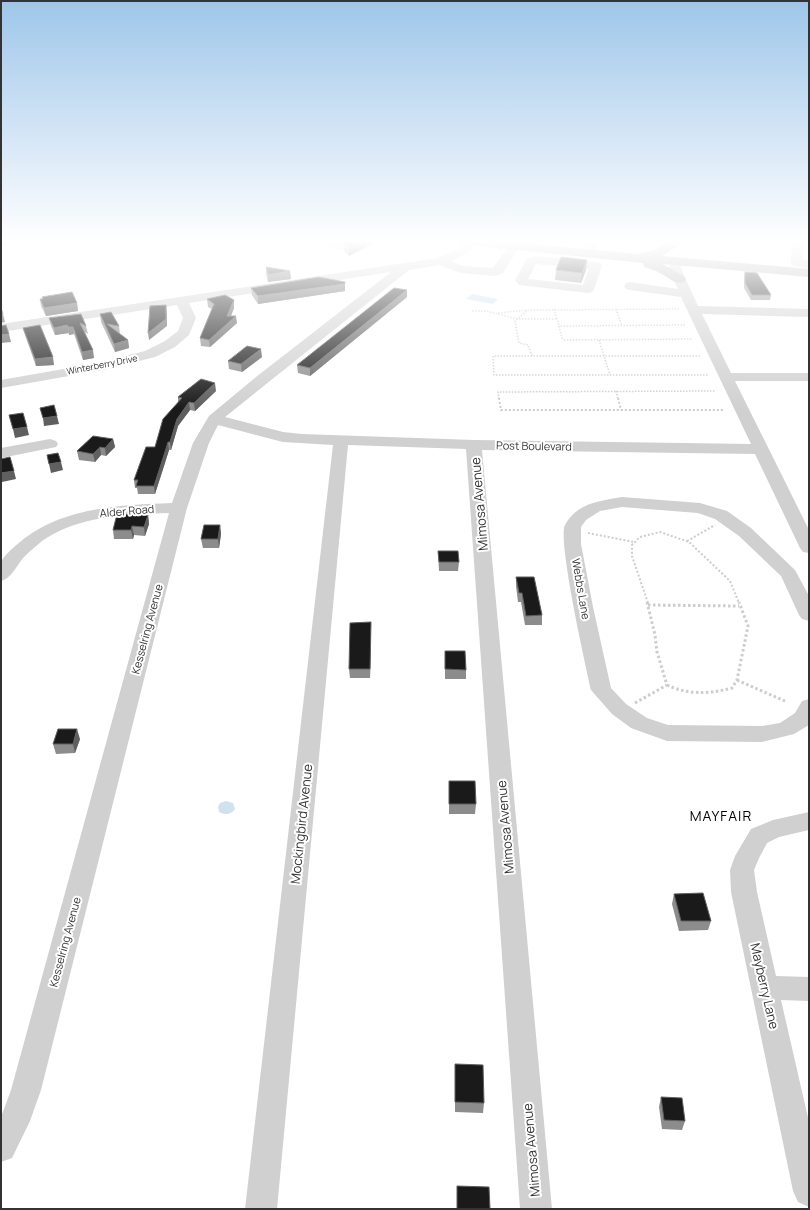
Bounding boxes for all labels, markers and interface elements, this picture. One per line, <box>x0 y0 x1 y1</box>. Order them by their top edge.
street label: Winterberry Drive <box>65 351 139 378</box>
street label: Post Boulevard <box>496 437 572 454</box>
street label: Mimosa Avenue <box>466 456 492 551</box>
street label: Alder Road <box>99 501 155 520</box>
street label: Webbs Lane <box>569 557 594 621</box>
street label: Kesselring Avenue <box>127 582 166 675</box>
street label: Mockingbird Avenue <box>286 763 316 885</box>
street label: Mimosa Avenue <box>492 779 518 874</box>
district label: MAYFAIR <box>690 806 752 825</box>
street label: Kesselring Avenue <box>45 895 84 988</box>
street label: Mayberry Lane <box>746 941 784 1031</box>
street label: Mimosa Avenue <box>518 1102 544 1197</box>

